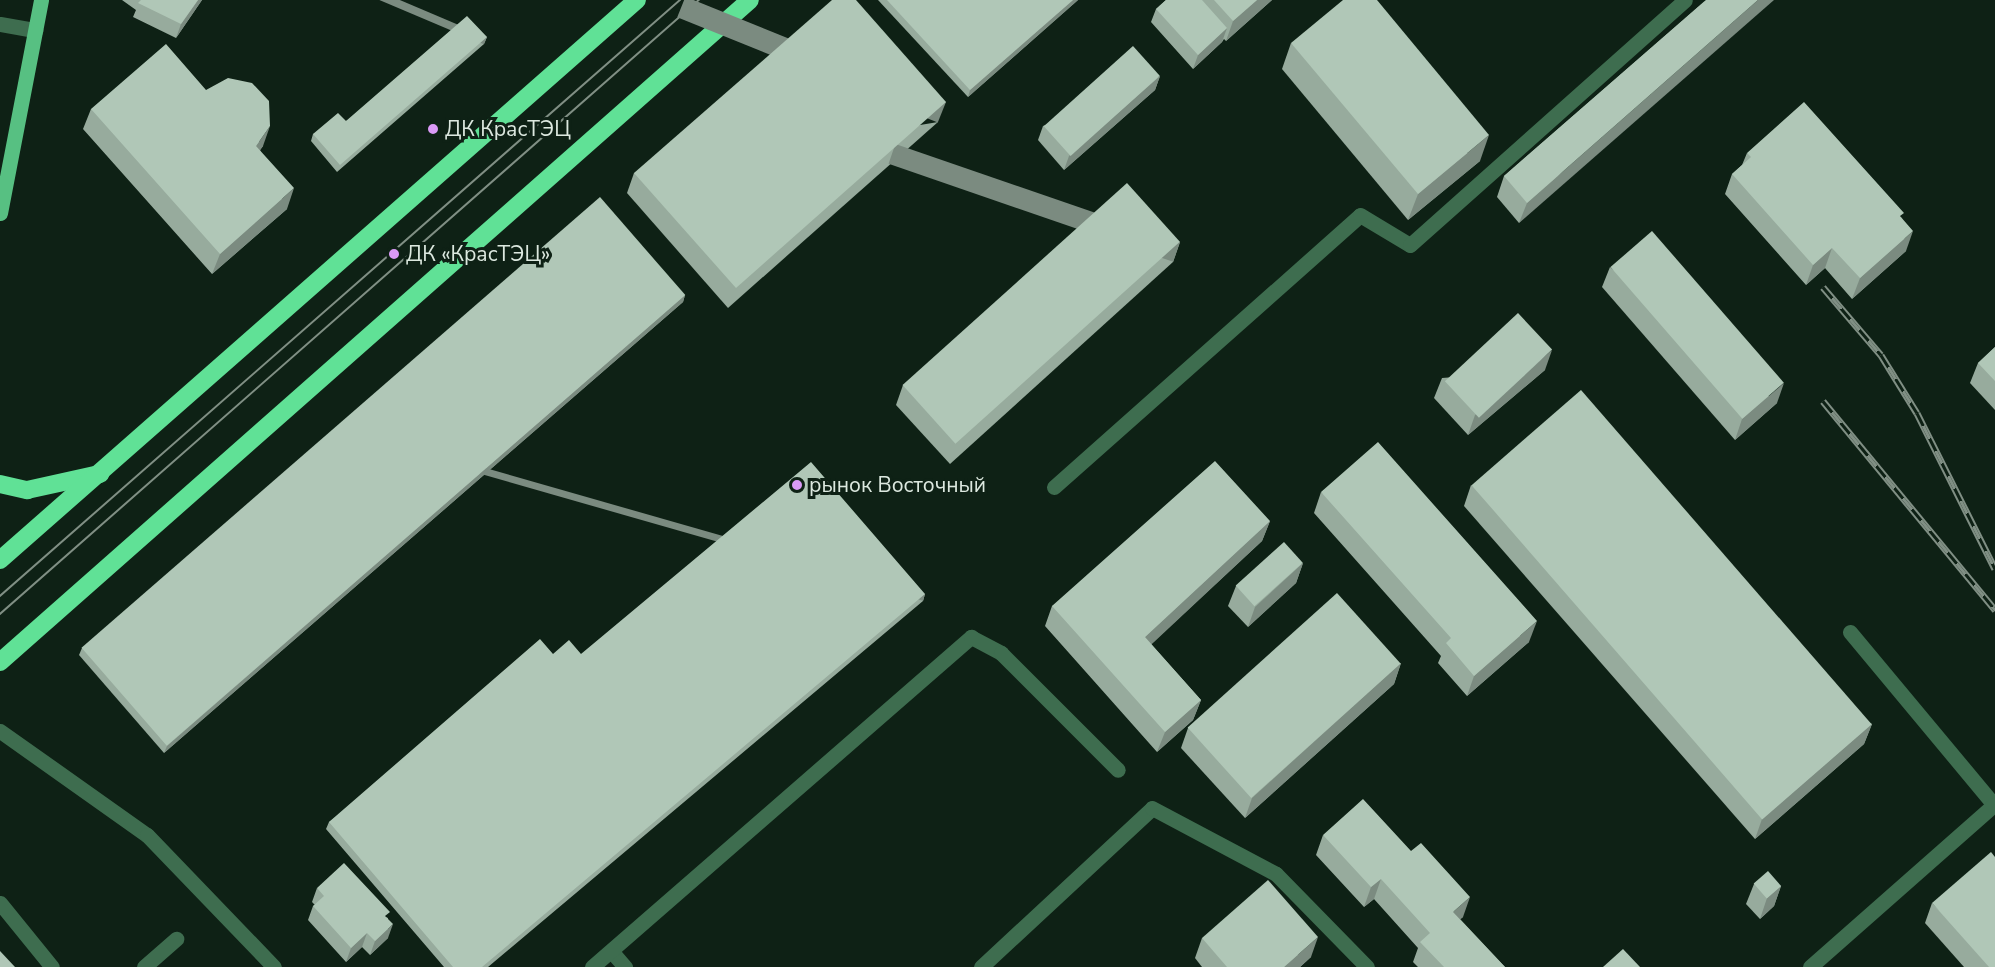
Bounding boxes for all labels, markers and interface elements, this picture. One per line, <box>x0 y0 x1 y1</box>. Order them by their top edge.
place label: ДК КрасТЭЦ <box>445 116 571 142</box>
marker: ДК КрасТЭЦ <box>426 122 440 136</box>
place label: ДК «КрасТЭЦ» <box>406 241 550 267</box>
marker: ДК «КрасТЭЦ» <box>387 247 401 261</box>
place label: рынок Восточный <box>809 472 986 498</box>
marker: рынок Восточный <box>790 478 804 492</box>

